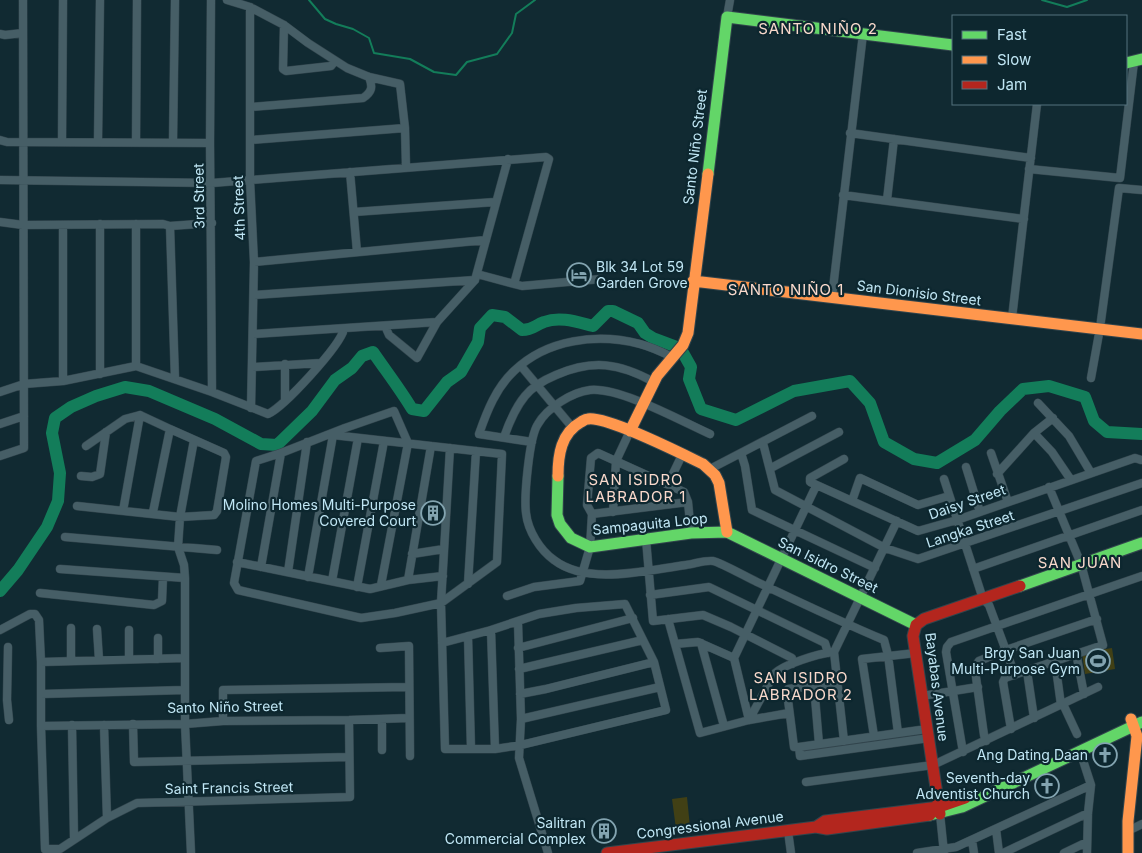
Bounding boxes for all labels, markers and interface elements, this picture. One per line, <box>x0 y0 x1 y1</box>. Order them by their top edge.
legend <box>952 15 1127 105</box>
district label: SANTO NIÑO 2 <box>758 19 878 38</box>
text: Fast <box>997 25 1027 44</box>
text: Slow <box>997 50 1031 69</box>
text: Jam <box>997 75 1027 94</box>
street label: Santo Niño Street <box>679 88 710 206</box>
street label: 3rd Street <box>189 163 208 229</box>
street label: 4th Street <box>229 175 248 241</box>
place label: Blk 34 Lot 59 Garden Grove <box>596 258 688 291</box>
hotel icon: Blk 34 Lot 59 Garden Grove <box>566 262 592 288</box>
street label: San Dionisio Street <box>856 276 983 309</box>
district label: SANTO NIÑO 1 <box>728 280 844 299</box>
district label: SAN ISIDRO LABRADOR 1 <box>586 470 686 506</box>
street label: Daisy Street <box>926 480 1008 523</box>
place label: Molino Homes Multi-Purpose Covered Court <box>223 496 416 529</box>
building icon: Molino Homes Multi-Purpose Covered Court <box>420 500 446 526</box>
street label: Langka Street <box>924 506 1016 551</box>
street label: Sampaguita Loop <box>592 509 708 538</box>
street label: San Isidro Street <box>775 533 881 596</box>
district label: SAN JUAN <box>1038 553 1122 572</box>
street label: Bayabas Avenue <box>922 632 953 742</box>
place label: Brgy San Juan Multi-Purpose Gym <box>951 644 1080 677</box>
sports icon: Brgy San Juan Multi-Purpose Gym <box>1085 648 1111 674</box>
district label: SAN ISIDRO LABRADOR 2 <box>749 668 853 704</box>
street label: Santo Niño Street <box>167 697 284 716</box>
church icon: Ang Dating Daan <box>1092 742 1118 768</box>
place label: Ang Dating Daan <box>977 746 1088 763</box>
place label: Seventh-day Adventist Church <box>916 769 1030 802</box>
church icon: Seventh-day Adventist Church <box>1034 773 1060 799</box>
street label: Saint Francis Street <box>165 778 294 797</box>
street label: Congressional Avenue <box>636 807 784 842</box>
place label: Salitran Commercial Complex <box>445 814 586 847</box>
building icon: Salitran Commercial Complex <box>591 818 617 844</box>

